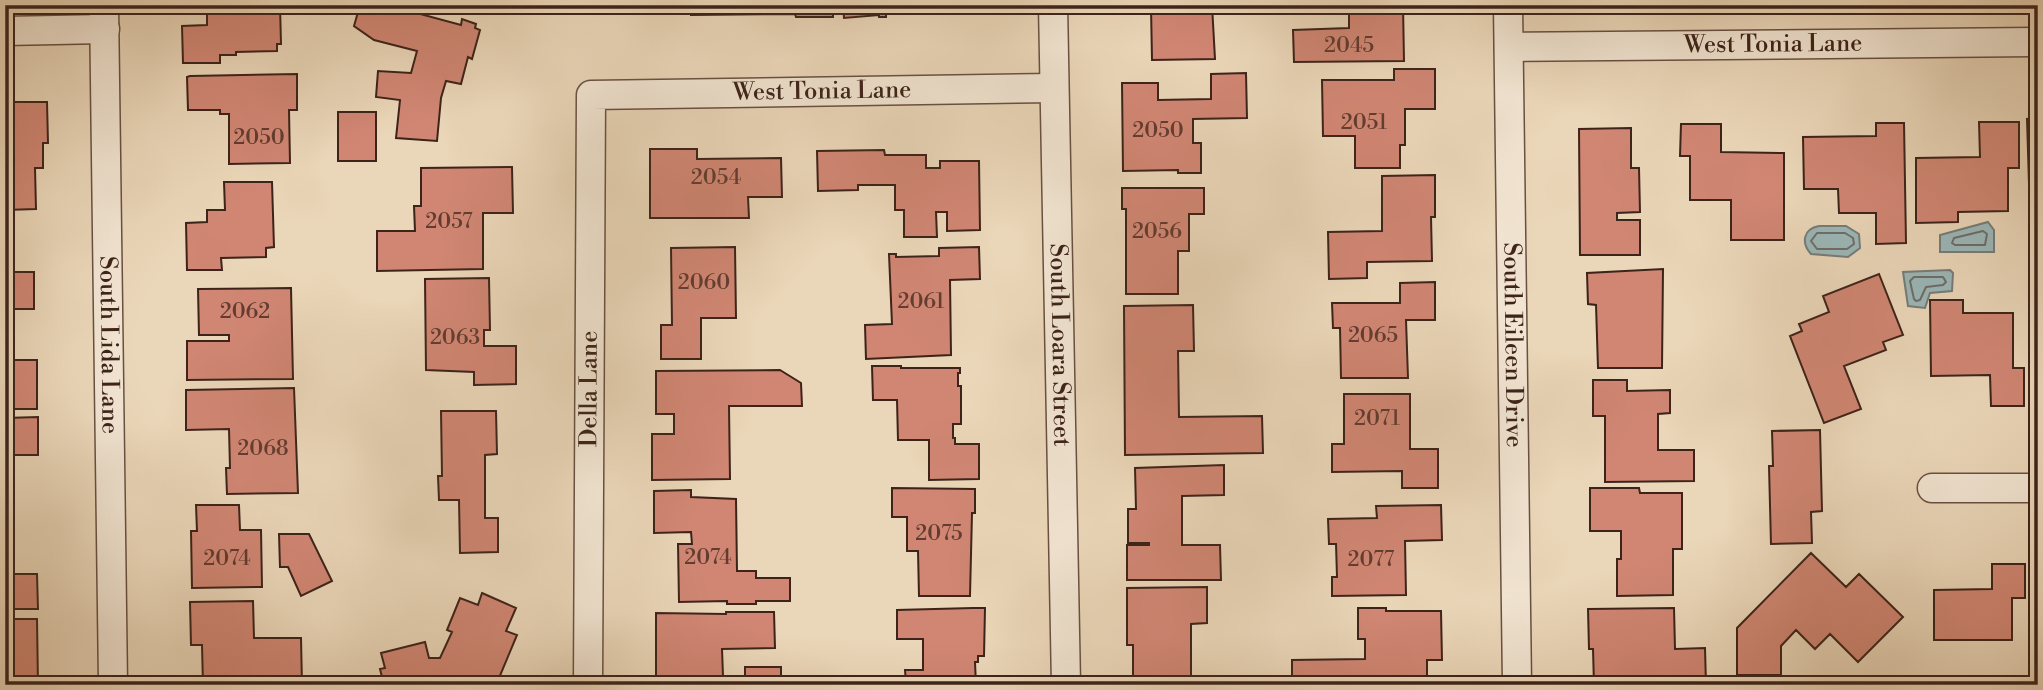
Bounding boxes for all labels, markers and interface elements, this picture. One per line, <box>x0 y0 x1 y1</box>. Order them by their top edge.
street label: West Tonia Lane <box>1683 29 1862 60</box>
house number: 2045 <box>1324 33 1374 59</box>
street label: West Tonia Lane <box>731 75 911 108</box>
house number: 2051 <box>1341 110 1387 136</box>
house number: 2050 <box>1132 118 1184 144</box>
house number: 2050 <box>233 125 285 151</box>
house number: 2054 <box>691 165 741 191</box>
house number: 2057 <box>425 209 473 235</box>
house number: 2056 <box>1132 219 1182 245</box>
street label: South Eileen Drive <box>1496 242 1529 448</box>
street label: South Loara Street <box>1043 243 1076 447</box>
street label: South Lida Lane <box>92 256 125 434</box>
house number: 2060 <box>678 270 730 296</box>
house number: 2061 <box>897 289 945 315</box>
house number: 2062 <box>220 299 270 325</box>
house number: 2065 <box>1348 323 1398 349</box>
house number: 2063 <box>430 325 480 351</box>
street label: Della Lane <box>574 331 605 447</box>
house number: 2071 <box>1354 406 1400 432</box>
house number: 2068 <box>237 436 289 462</box>
house number: 2075 <box>915 521 963 547</box>
house number: 2074 <box>684 545 732 571</box>
house number: 2074 <box>203 546 251 572</box>
house number: 2077 <box>1348 547 1395 573</box>

